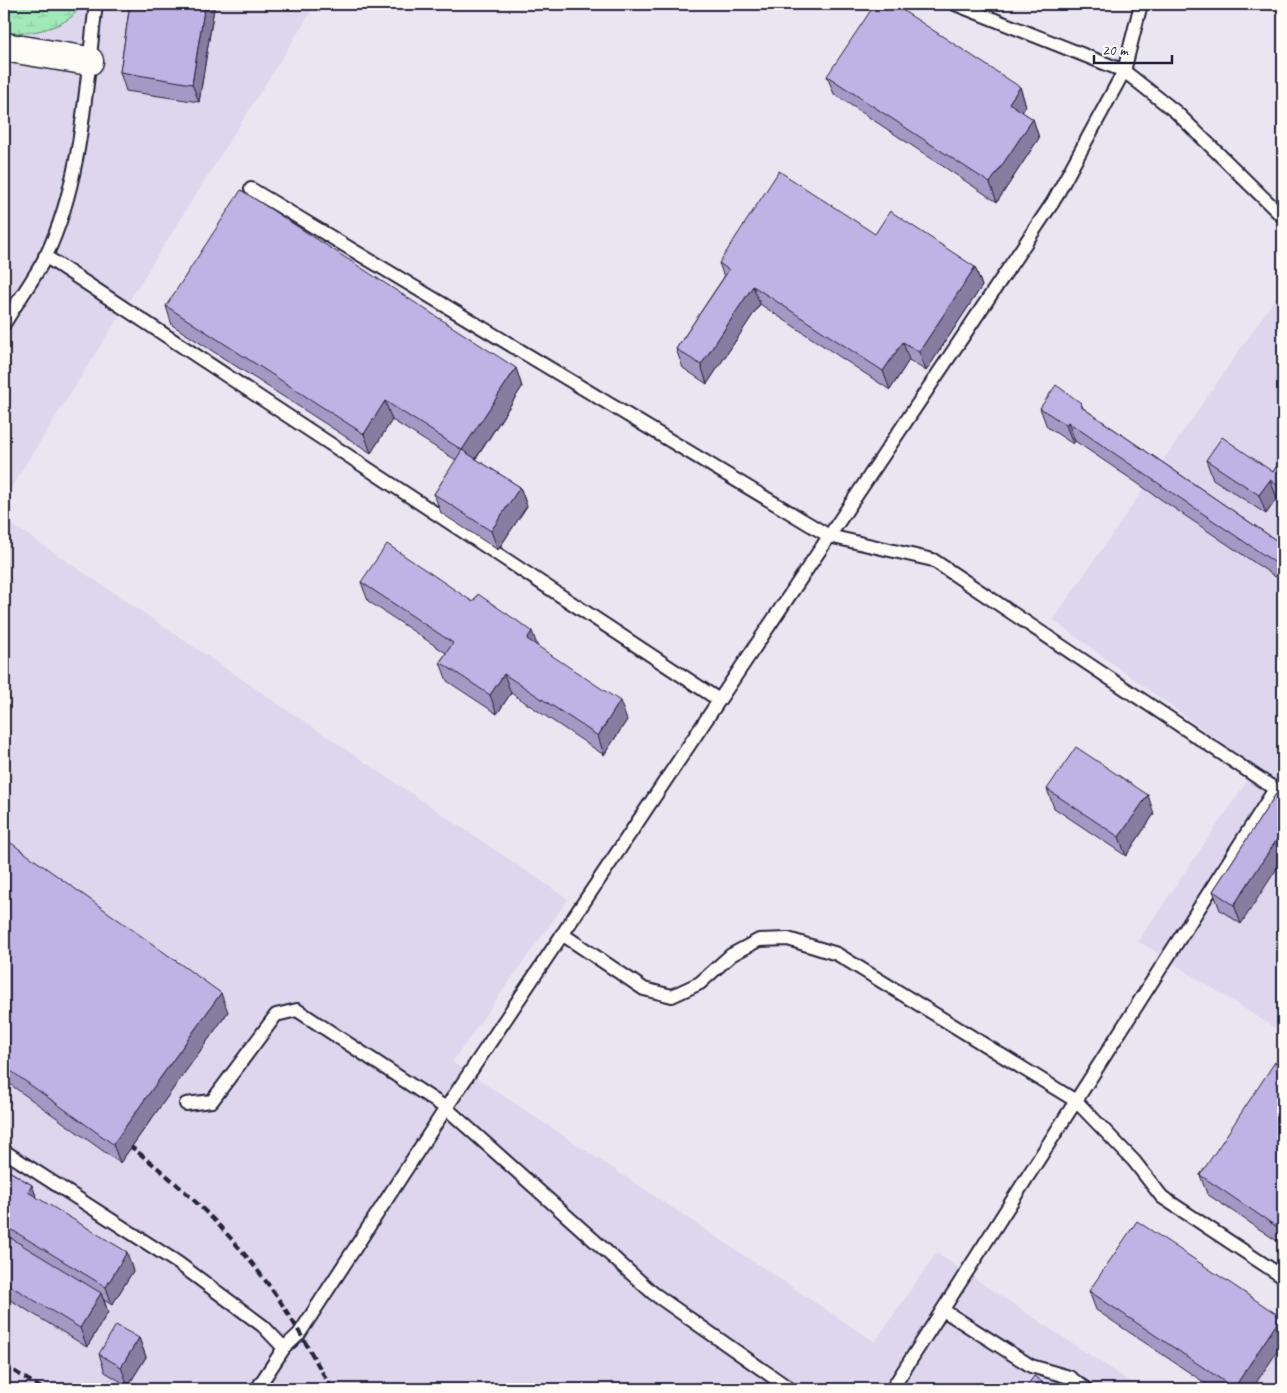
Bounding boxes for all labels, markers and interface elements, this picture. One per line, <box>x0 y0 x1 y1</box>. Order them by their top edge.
scale bar <box>1094 32 1172 64</box>
text: 20 m <box>1102 41 1129 60</box>

